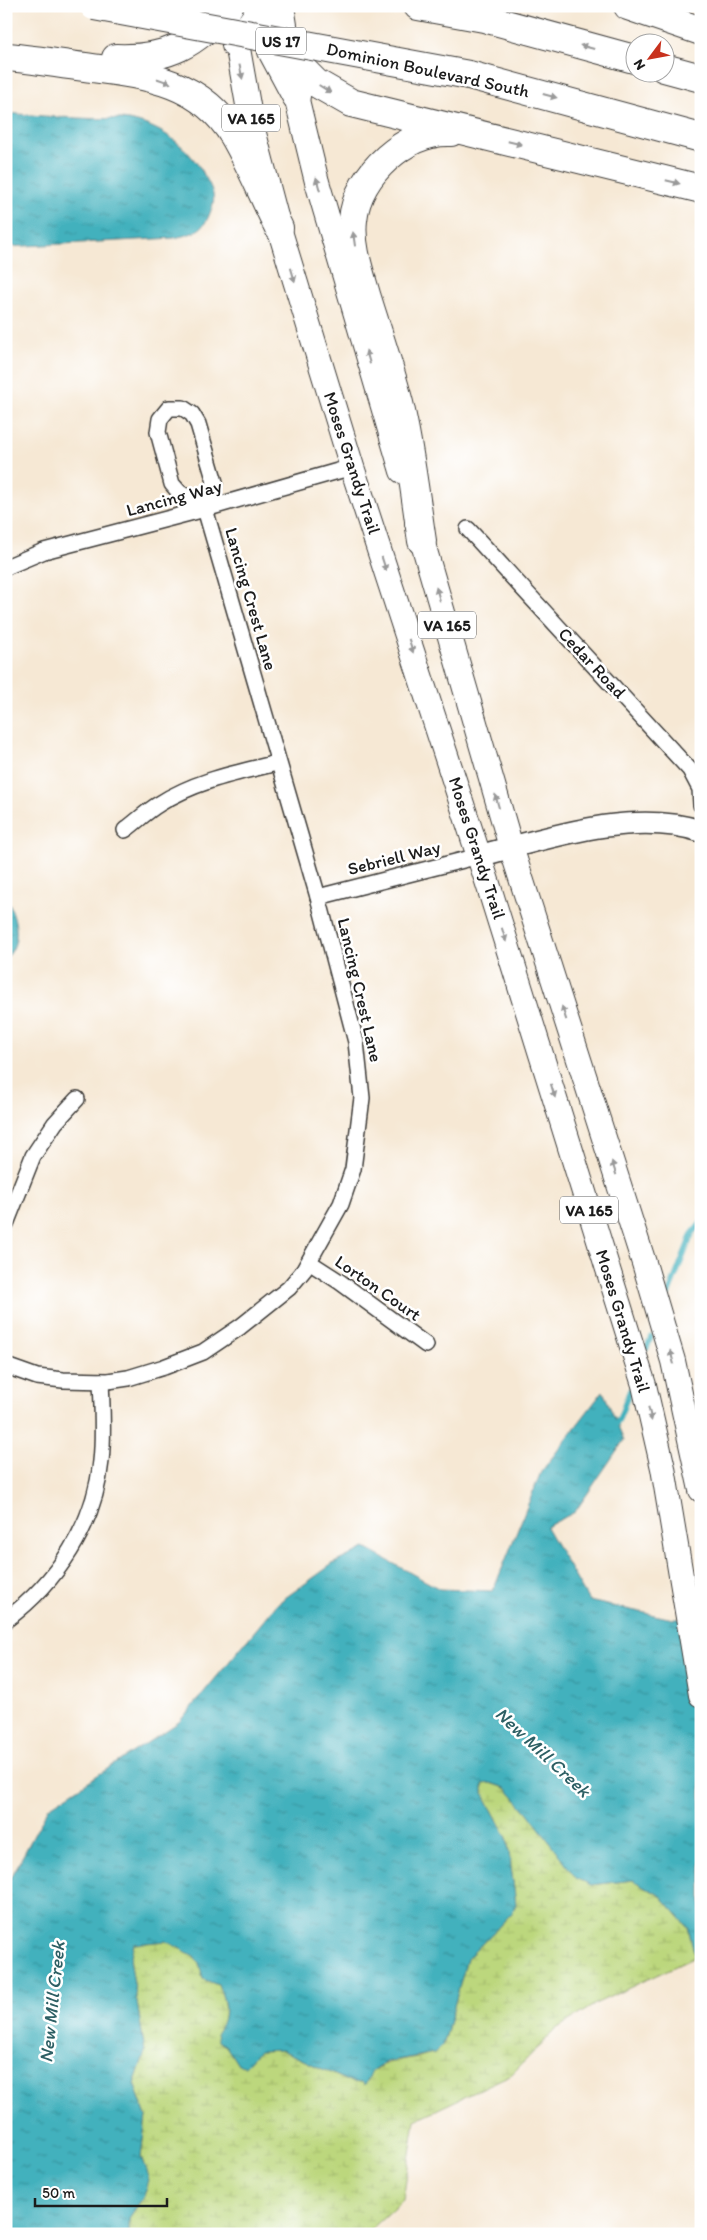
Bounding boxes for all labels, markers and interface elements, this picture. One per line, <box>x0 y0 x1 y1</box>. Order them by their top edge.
road number: US 17 <box>256 27 306 54</box>
north arrow <box>624 32 674 82</box>
street label: Dominion Boulevard South <box>325 38 532 102</box>
one-way arrow <box>580 42 595 50</box>
text: N <box>630 56 649 73</box>
one-way arrow <box>238 64 246 80</box>
one-way arrow <box>157 77 172 85</box>
one-way arrow <box>318 84 331 94</box>
one-way arrow <box>542 93 557 101</box>
road number: VA 165 <box>222 105 280 132</box>
one-way arrow <box>508 139 523 147</box>
one-way arrow <box>314 176 322 192</box>
one-way arrow <box>666 178 681 186</box>
one-way arrow <box>349 231 357 247</box>
one-way arrow <box>289 267 297 282</box>
one-way arrow <box>364 349 372 364</box>
street label: Moses Grandy Trail <box>319 389 385 537</box>
street label: Lancing Way <box>124 475 225 521</box>
street label: Lancing Crest Lane <box>220 525 282 673</box>
one-way arrow <box>381 556 388 571</box>
one-way arrow <box>433 586 441 601</box>
road number: VA 165 <box>418 612 476 638</box>
street label: Cedar Road <box>554 623 631 703</box>
one-way arrow <box>408 639 415 654</box>
street label: Moses Grandy Trail <box>444 774 510 922</box>
one-way arrow <box>493 793 501 808</box>
street label: Sebriell Way <box>345 836 443 880</box>
street label: Lancing Crest Lane <box>333 916 387 1064</box>
one-way arrow <box>501 928 509 943</box>
one-way arrow <box>560 1006 567 1021</box>
one-way arrow <box>549 1083 557 1098</box>
one-way arrow <box>609 1160 617 1175</box>
road number: VA 165 <box>560 1196 618 1224</box>
street label: Moses Grandy Trail <box>591 1247 655 1395</box>
street label: Lorton Court <box>331 1250 426 1326</box>
one-way arrow <box>667 1349 675 1364</box>
one-way arrow <box>646 1406 654 1421</box>
water label: New Mill Creek <box>491 1702 596 1803</box>
water label: New Mill Creek <box>34 1939 70 2064</box>
scale bar <box>35 2175 168 2207</box>
text: 50 m <box>42 2184 75 2202</box>

